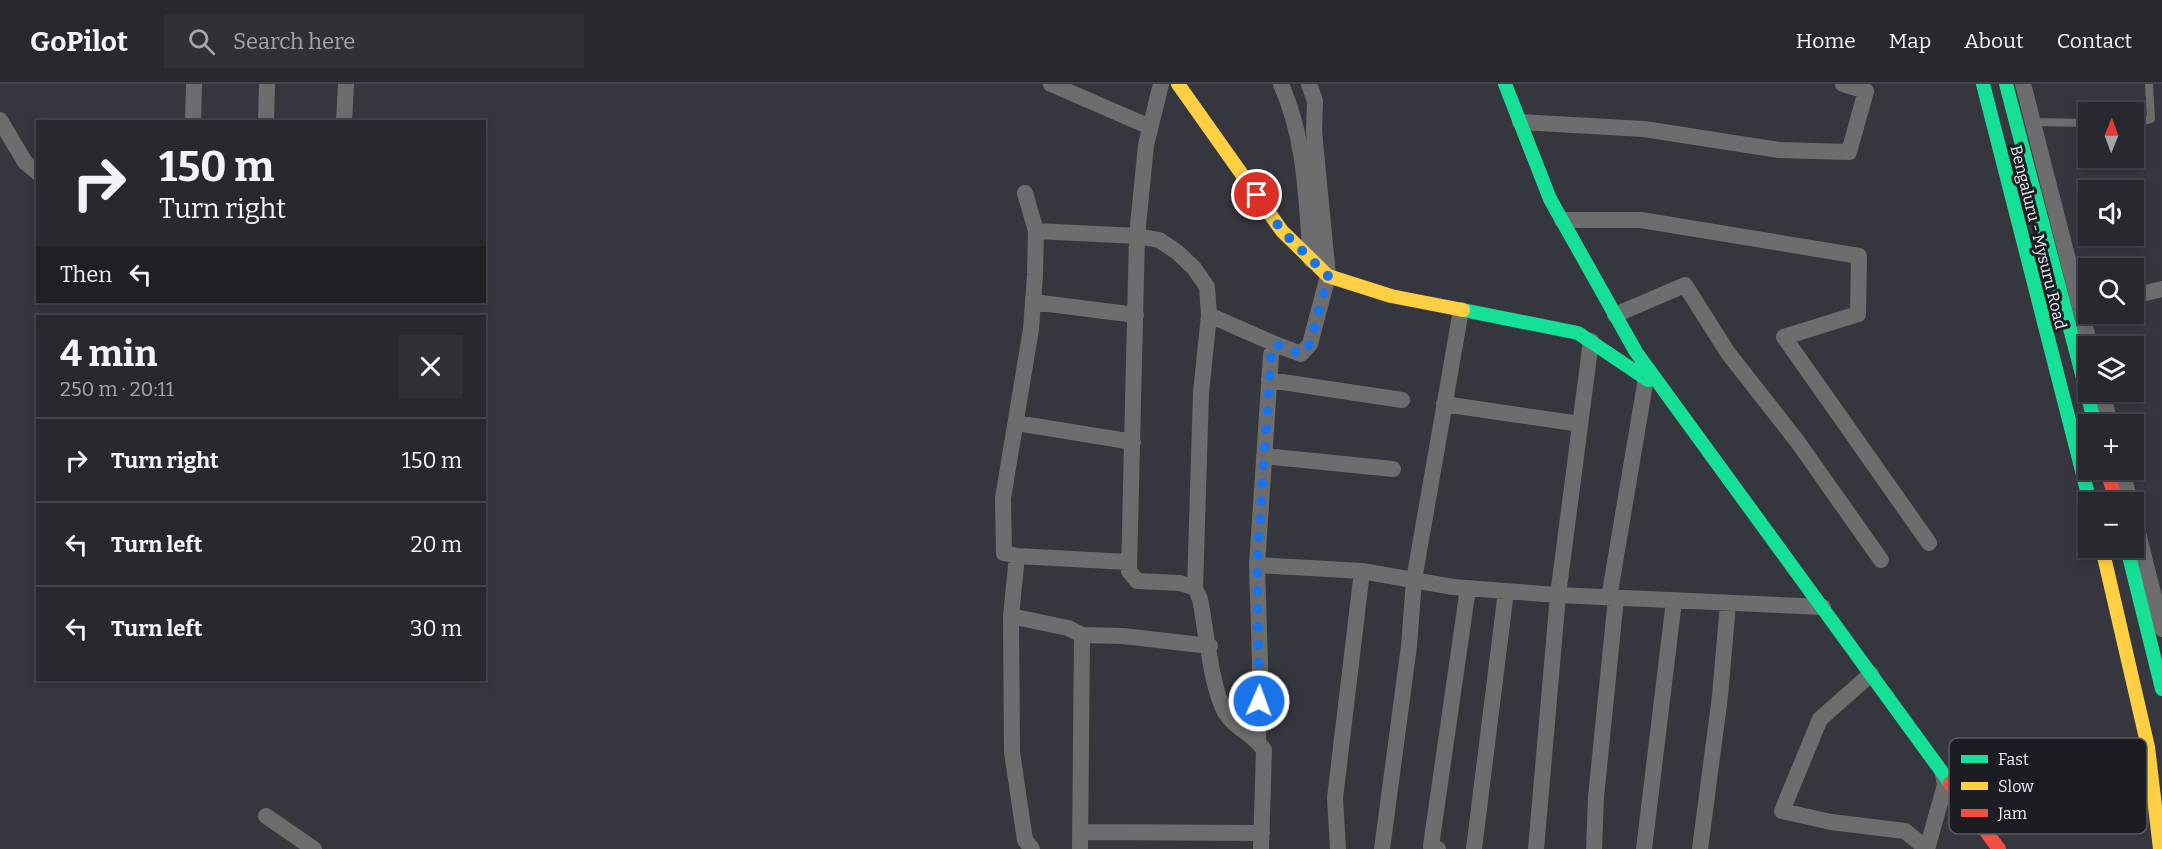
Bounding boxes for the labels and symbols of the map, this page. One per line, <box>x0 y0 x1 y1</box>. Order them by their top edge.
north arrow <box>2078 102 2144 168</box>
street label: Bengaluru - Mysuru Road <box>2006 143 2071 332</box>
pin <box>1231 169 1282 220</box>
position arrow <box>1227 669 1291 733</box>
legend <box>1949 738 2147 834</box>
text: Fast <box>1998 750 2029 769</box>
text: Slow <box>1998 777 2034 796</box>
text: Jam <box>1997 804 2027 823</box>

